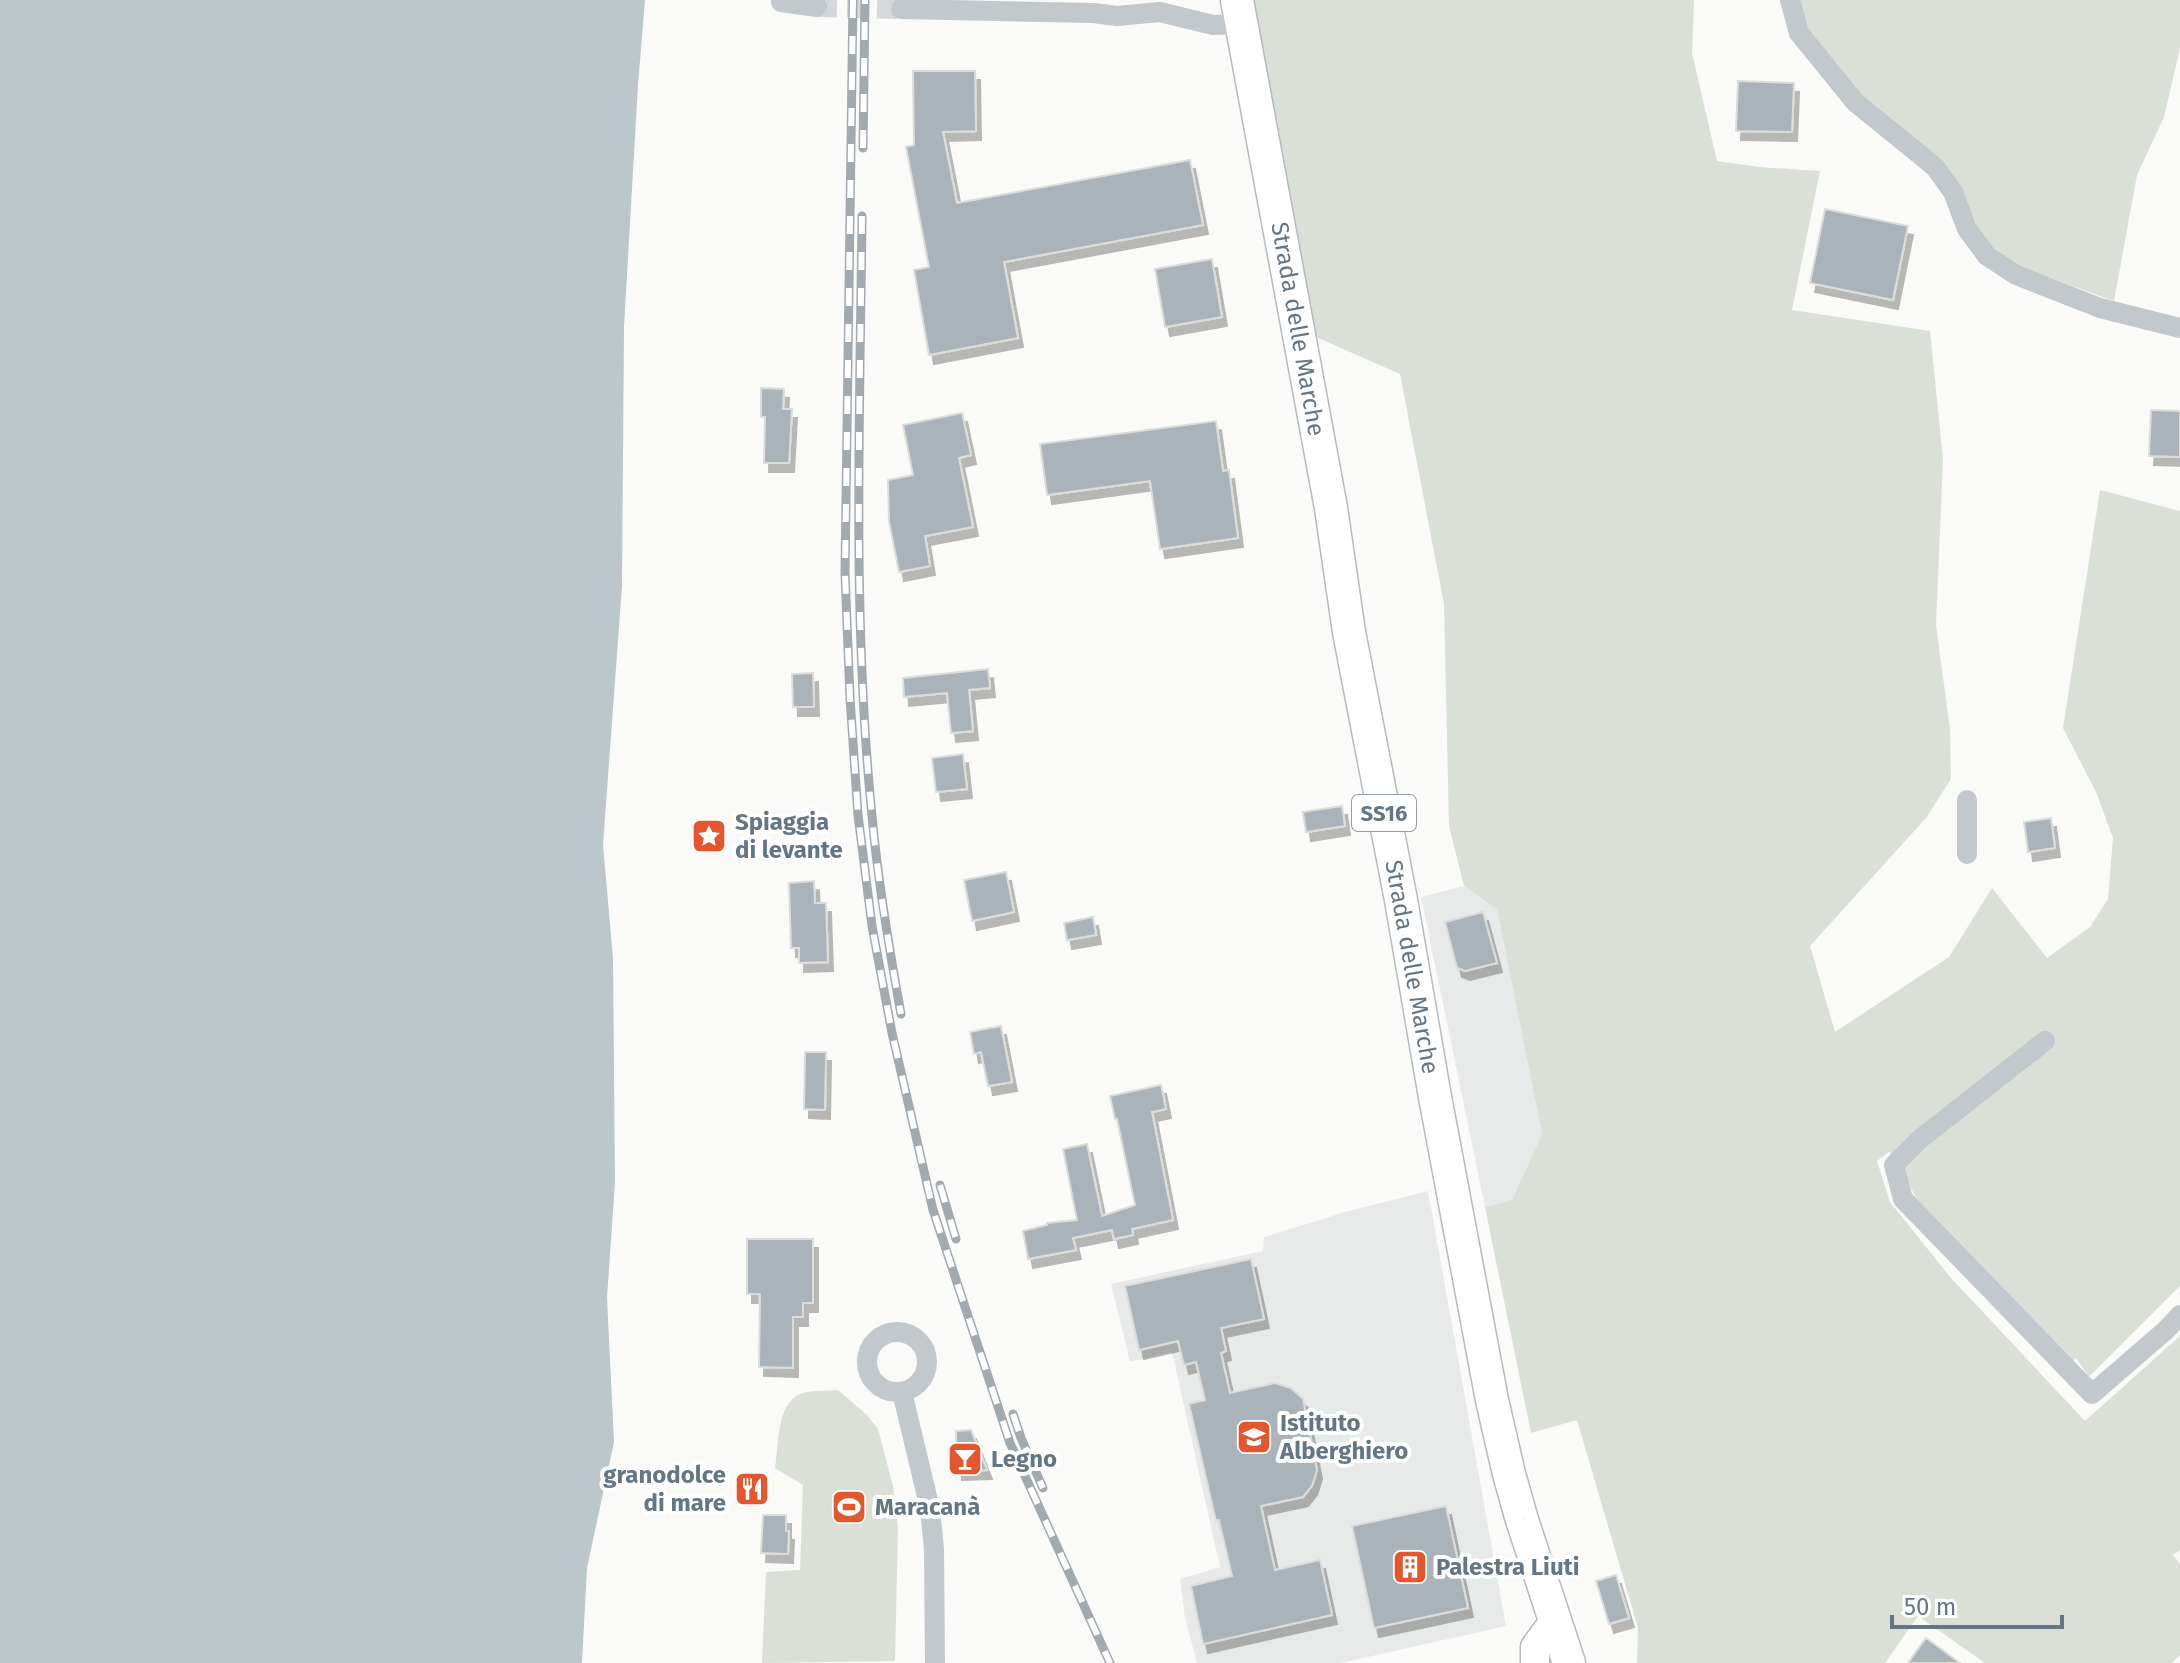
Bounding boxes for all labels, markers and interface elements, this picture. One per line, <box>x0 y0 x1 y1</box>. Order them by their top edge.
street label: Strada delle Marche <box>1265 220 1331 438</box>
road number: SS16 <box>1352 795 1416 831</box>
place label: Spiaggia di levante <box>735 808 843 864</box>
place icon: Spiaggia di levante <box>690 817 728 855</box>
street label: Strada delle Marche <box>1379 858 1445 1076</box>
place label: Istituto Alberghiero <box>1279 1409 1408 1465</box>
school or university icon: Istituto Alberghiero <box>1235 1418 1273 1456</box>
bar icon: Legno <box>946 1440 984 1478</box>
place label: Legno <box>991 1445 1057 1473</box>
place label: granodolce di mare <box>603 1461 726 1517</box>
restaurant icon: granodolce di mare <box>733 1470 771 1508</box>
sports icon: Maracanà <box>830 1488 868 1526</box>
place label: Maracanà <box>875 1493 980 1521</box>
building icon: Palestra Liuti <box>1391 1548 1429 1586</box>
place label: Palestra Liuti <box>1436 1553 1580 1581</box>
scale bar <box>1892 1579 2062 1629</box>
text: 50 m <box>1904 1593 1956 1621</box>

